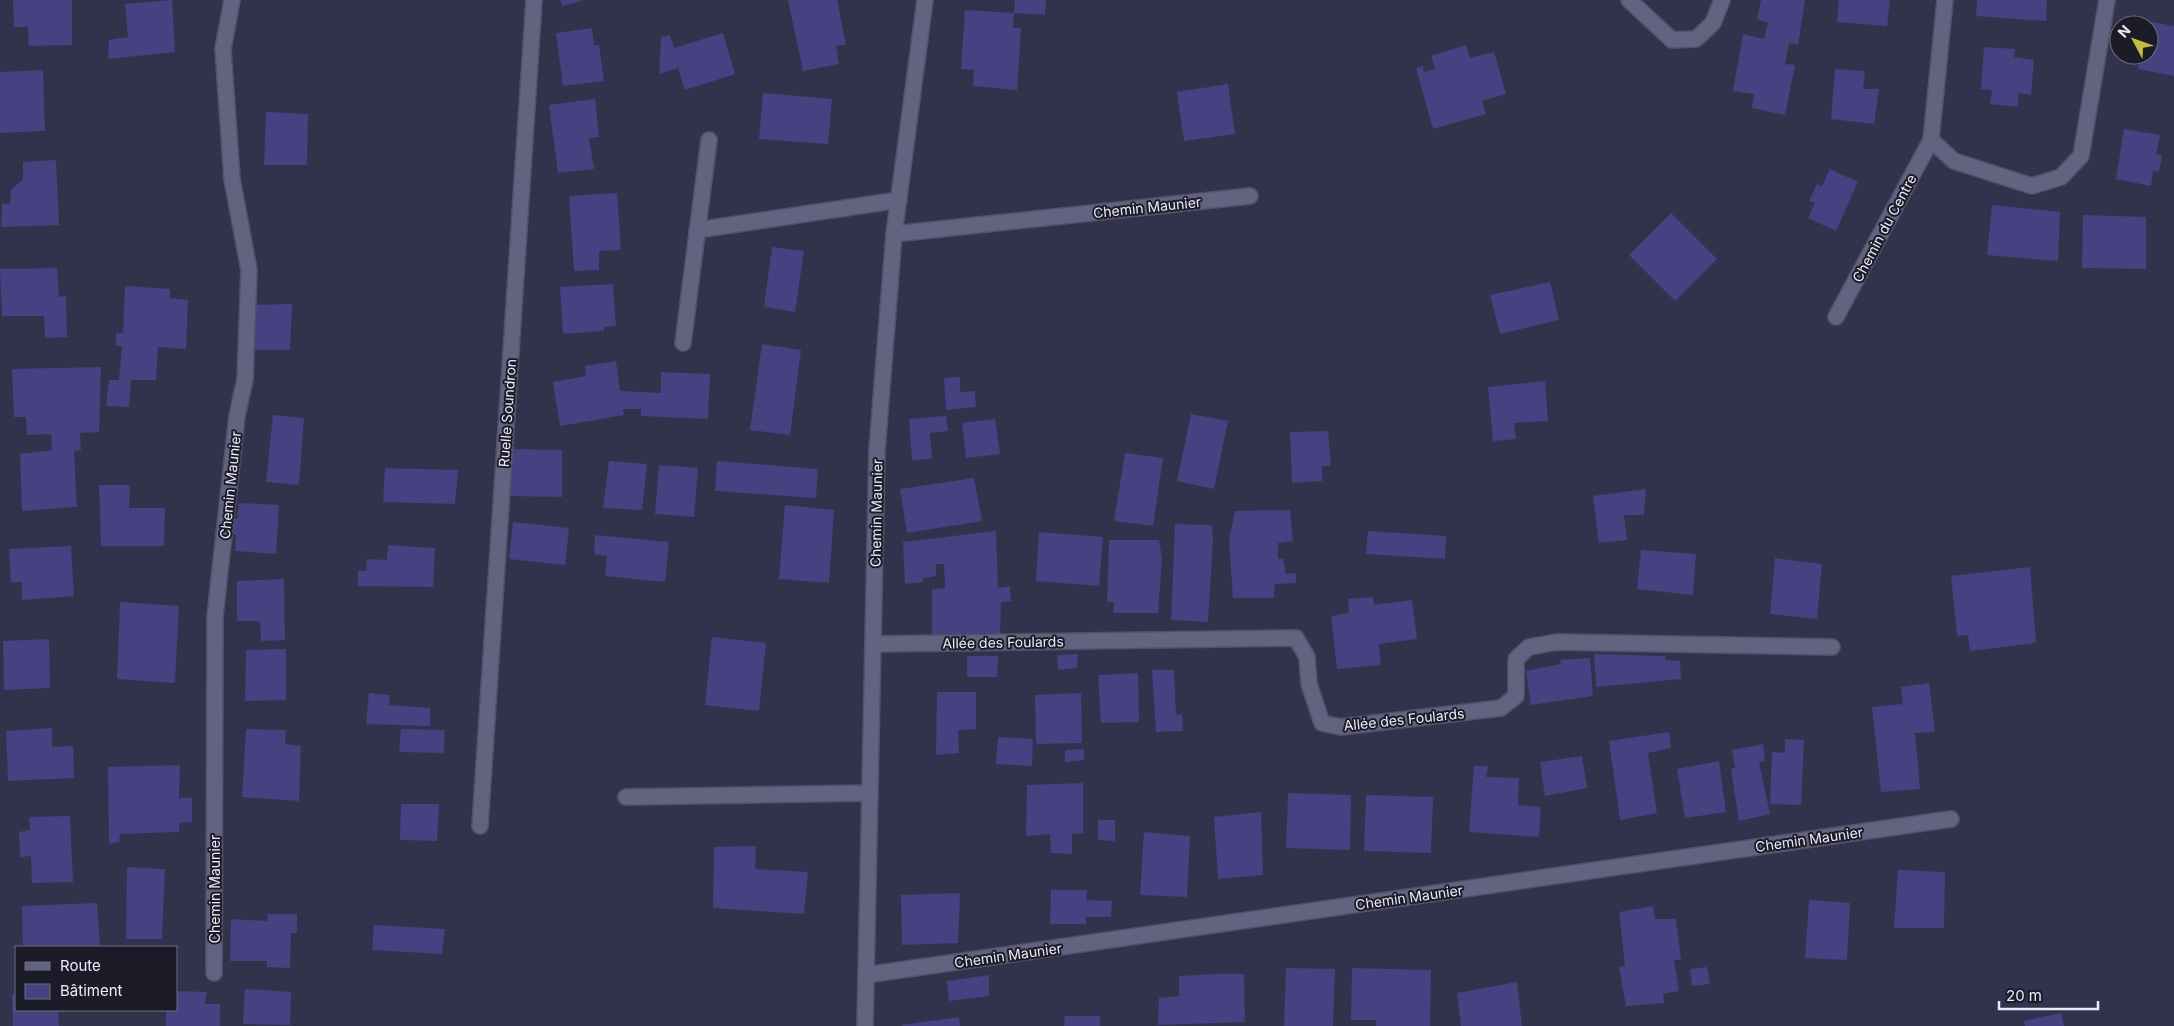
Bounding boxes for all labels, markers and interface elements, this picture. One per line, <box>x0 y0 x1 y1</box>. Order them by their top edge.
north arrow <box>2109 15 2159 65</box>
text: N <box>2114 22 2134 41</box>
street label: Chemin du Centre <box>1848 171 1920 285</box>
street label: Chemin Maunier <box>1092 193 1202 221</box>
street label: Ruelle Soundron <box>495 358 519 468</box>
street label: Chemin Maunier <box>216 430 244 540</box>
street label: Chemin Maunier <box>867 459 885 567</box>
street label: Allée des Foulards <box>942 632 1064 652</box>
street label: Allée des Foulards <box>1343 704 1465 734</box>
street label: Chemin Maunier <box>1754 823 1864 855</box>
street label: Chemin Maunier <box>206 835 223 943</box>
street label: Chemin Maunier <box>1354 881 1464 913</box>
street label: Chemin Maunier <box>953 939 1063 971</box>
legend <box>15 946 178 1011</box>
text: Route <box>60 956 101 975</box>
scale bar <box>1999 978 2098 1010</box>
text: Bâtiment <box>60 981 123 1000</box>
text: 20 m <box>2006 986 2042 1005</box>

